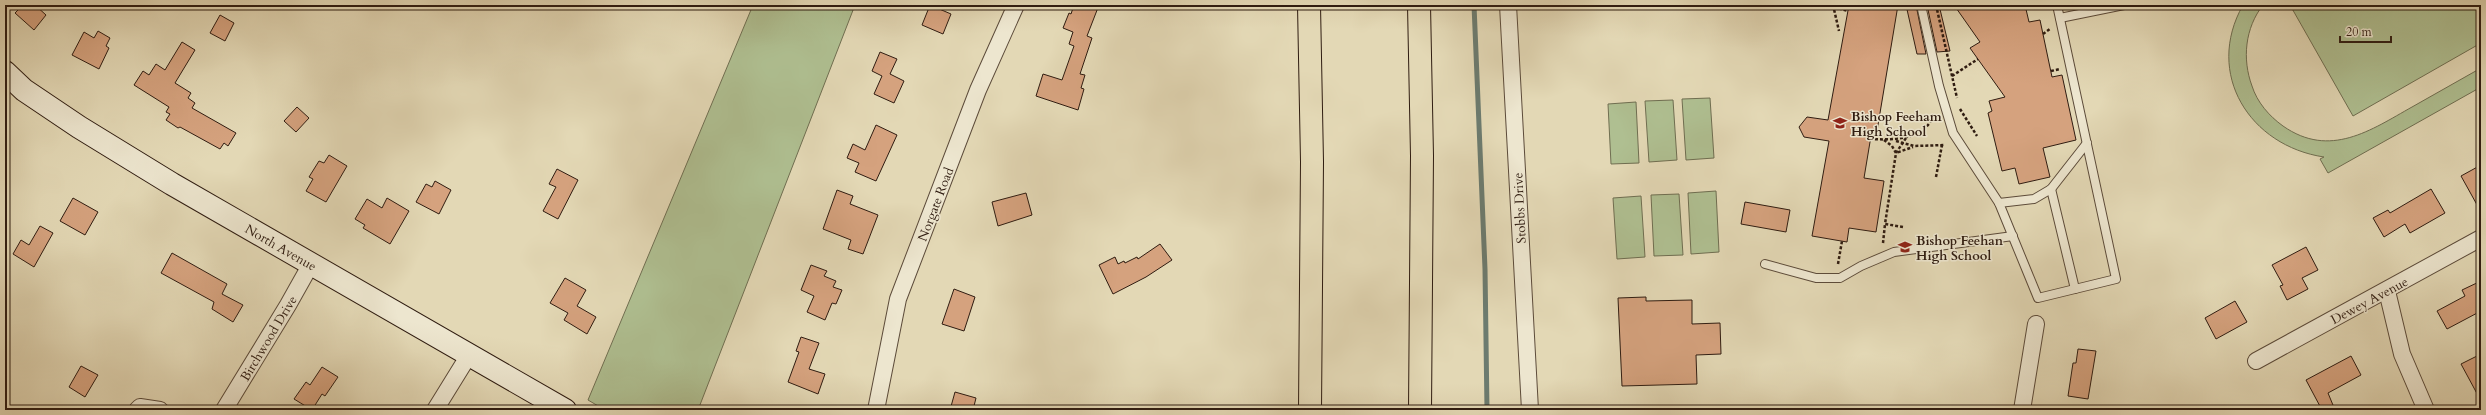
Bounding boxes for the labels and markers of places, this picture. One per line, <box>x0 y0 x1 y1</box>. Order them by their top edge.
place label: Bishop Feeham High School <box>1851 108 1942 141</box>
school or university icon: Bishop Feeham High School <box>1832 115 1848 131</box>
place label: Bishop Feehan High School <box>1916 232 2004 265</box>
school or university icon: Bishop Feehan High School <box>1897 239 1913 255</box>

